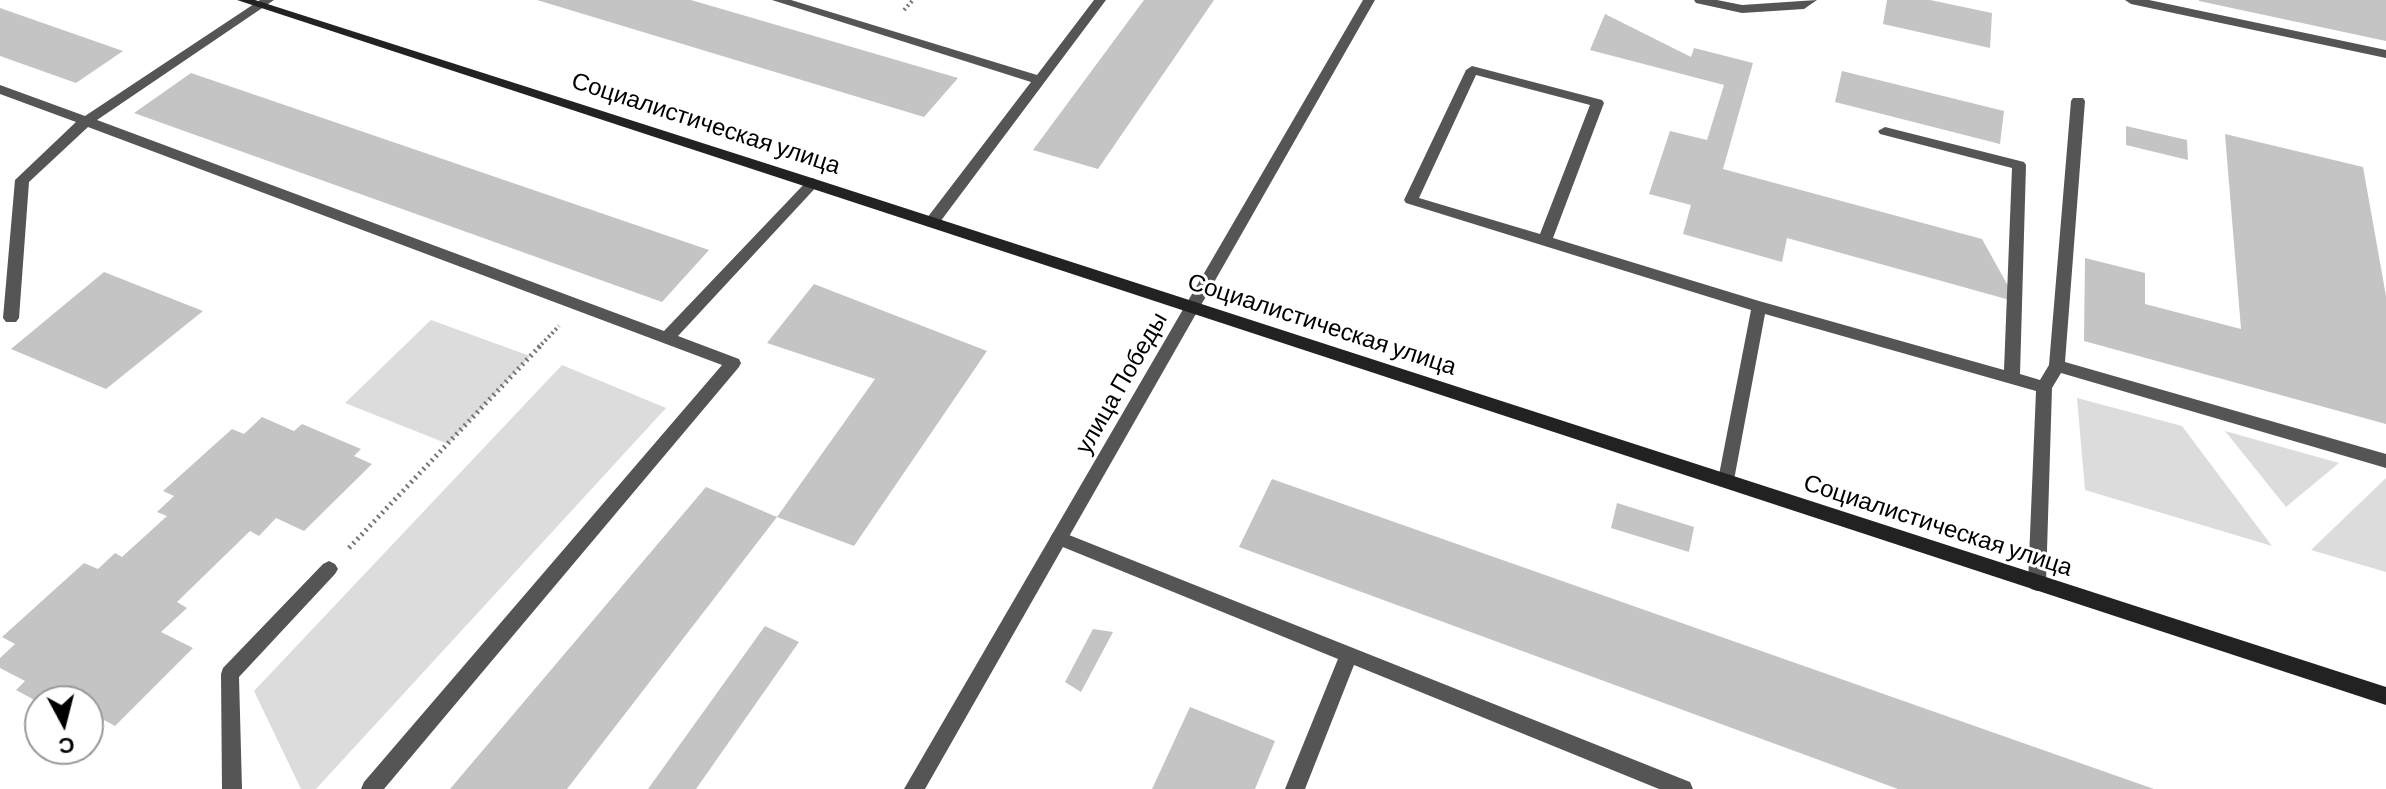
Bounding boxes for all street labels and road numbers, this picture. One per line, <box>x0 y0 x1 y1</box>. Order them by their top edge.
street label: Социалистическая улица <box>568 66 844 180</box>
street label: Социалистическая улица <box>1184 267 1460 381</box>
street label: улица Победы <box>1069 307 1173 459</box>
street label: Социалистическая улица <box>1800 468 2076 582</box>

